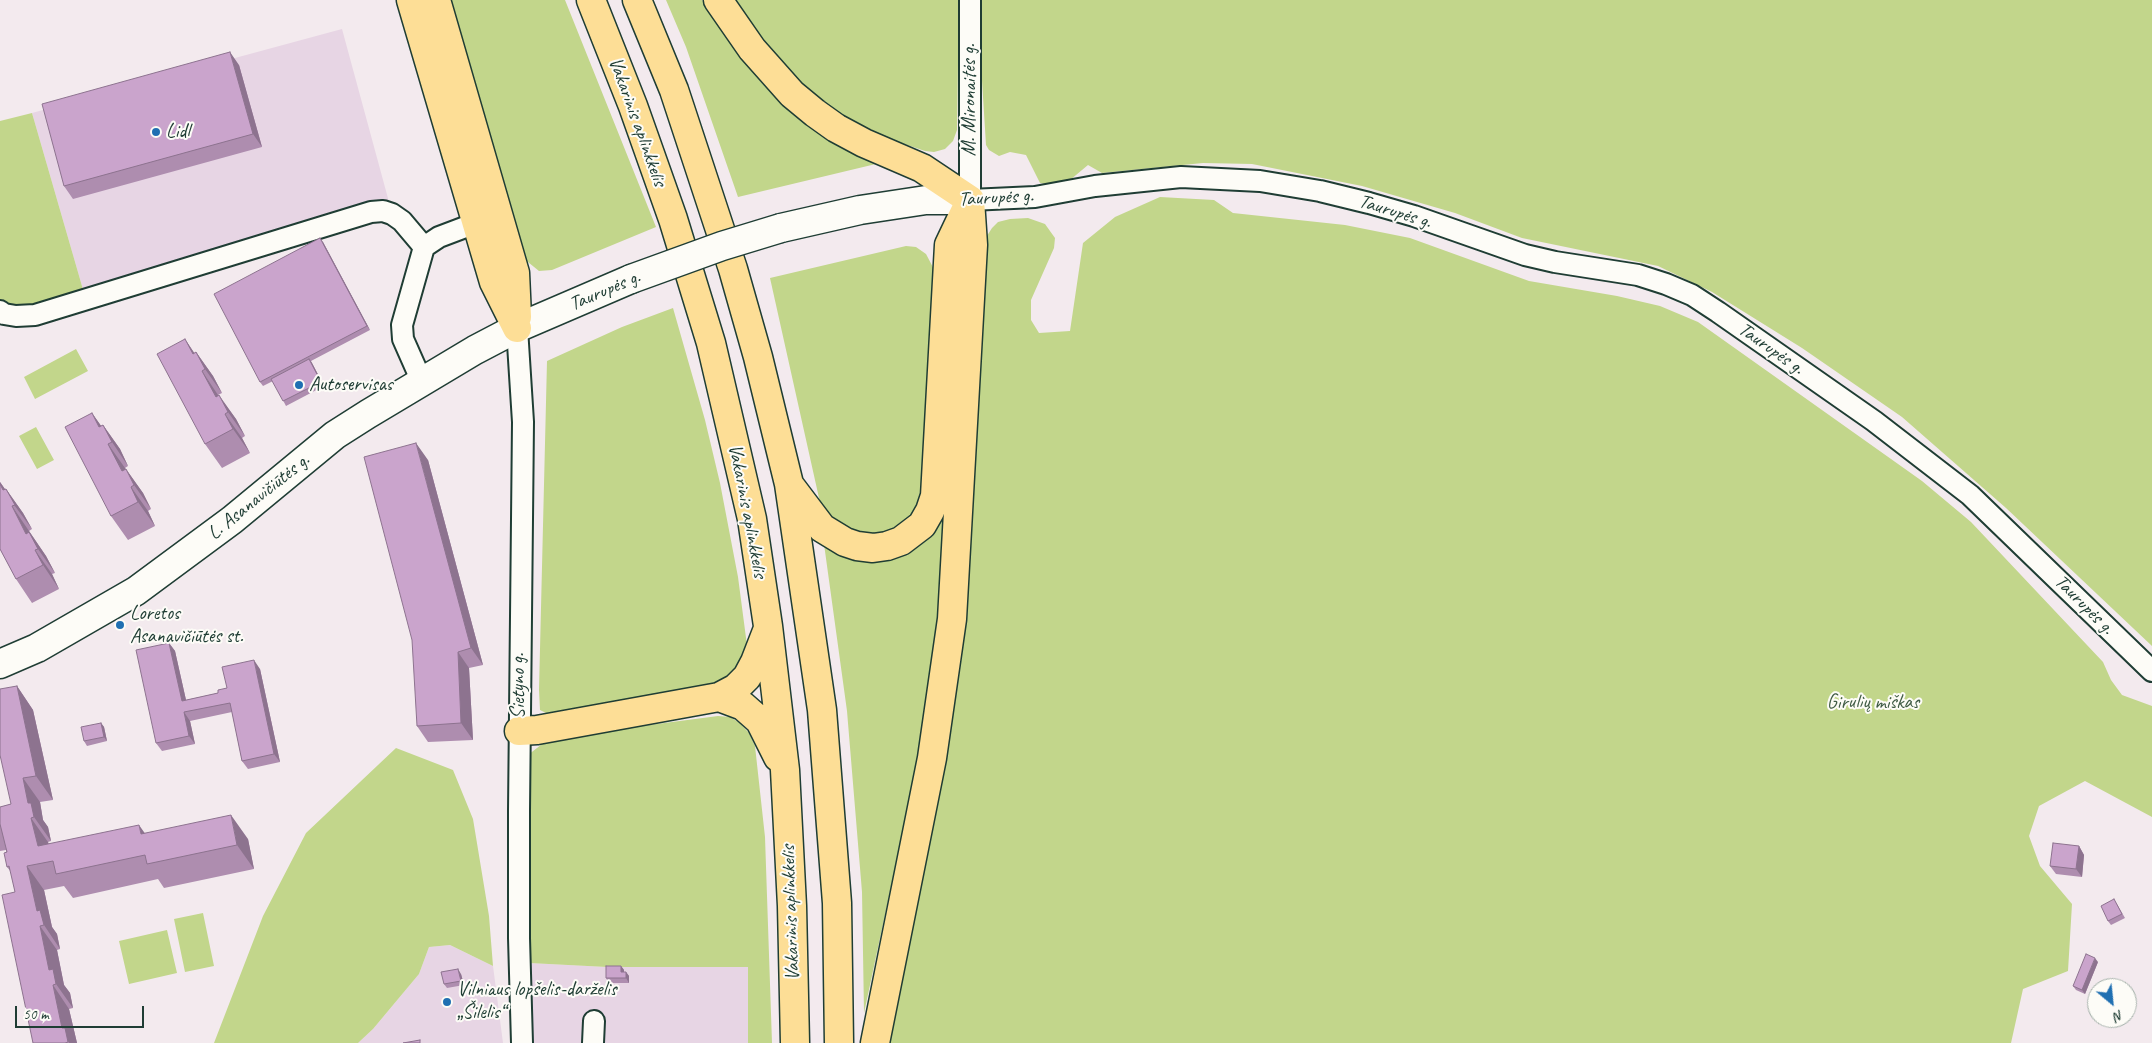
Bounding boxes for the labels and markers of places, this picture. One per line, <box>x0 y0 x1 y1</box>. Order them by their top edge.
place label: Lidl <box>166 120 190 144</box>
marker: Lidl <box>150 126 162 138</box>
place label: Autoservisas <box>309 373 393 397</box>
marker: Autoservisas <box>293 379 305 391</box>
place label: Loretos Asanavičiūtės st. <box>130 602 243 649</box>
marker: Loretos Asanavičiūtės st. <box>114 619 126 631</box>
place label: Vilniaus lopšelis-darželis „Šilelis“ <box>457 978 617 1025</box>
marker: Vilniaus lopšelis-darželis „Šilelis“ <box>441 996 453 1008</box>

